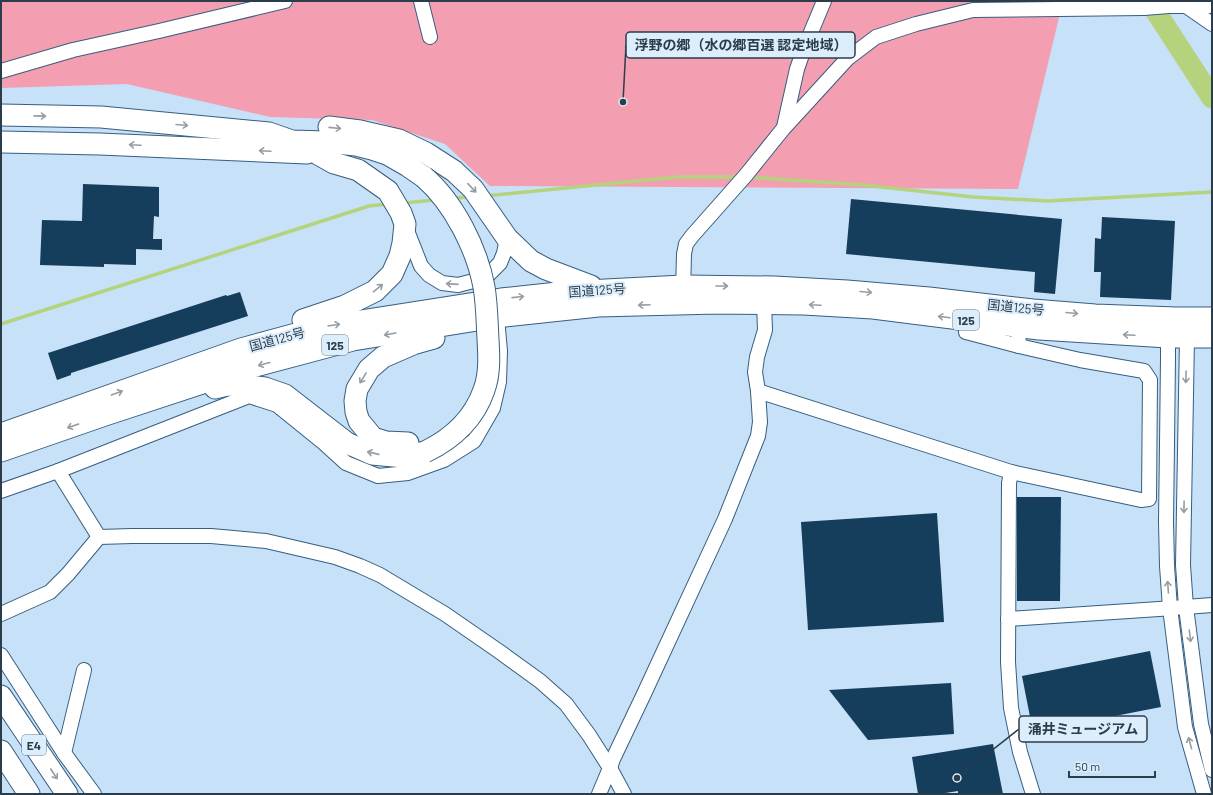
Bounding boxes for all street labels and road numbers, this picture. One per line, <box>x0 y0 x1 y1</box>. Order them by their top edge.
street label: 国道125号 <box>568 280 626 300</box>
street label: 国道125号 <box>987 296 1045 318</box>
road number: 125 <box>953 310 979 330</box>
street label: 国道125号 <box>247 324 307 354</box>
road number: 125 <box>322 335 348 355</box>
road number: E4 <box>22 735 46 755</box>

